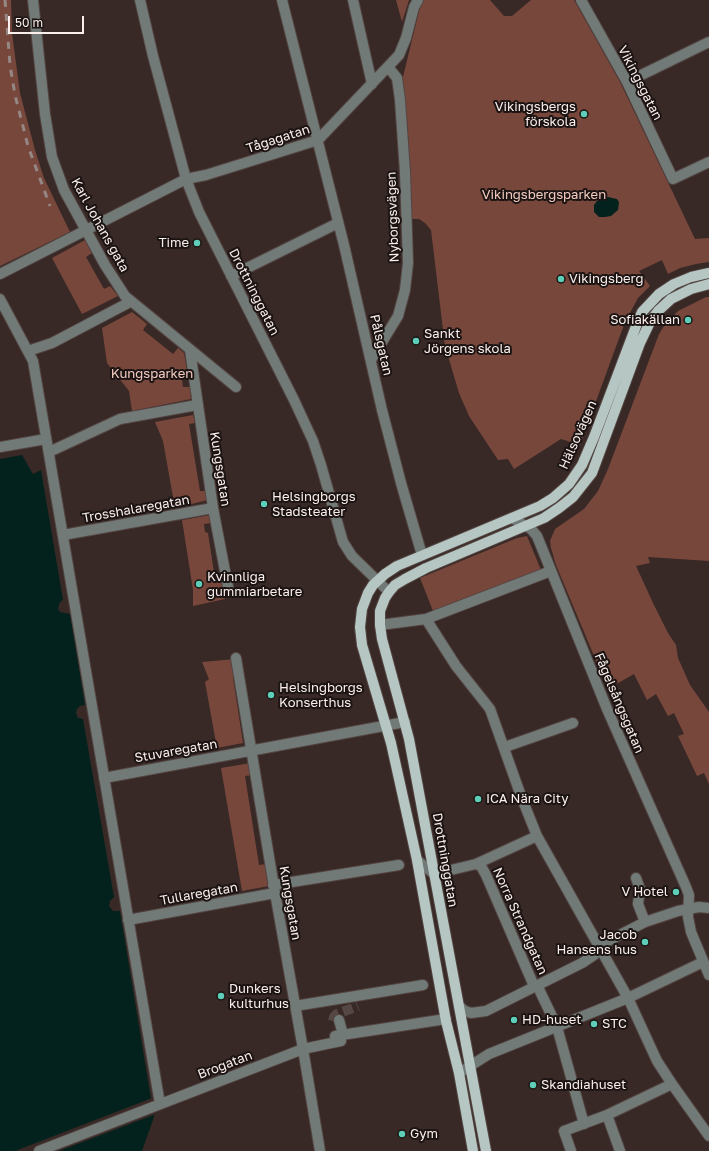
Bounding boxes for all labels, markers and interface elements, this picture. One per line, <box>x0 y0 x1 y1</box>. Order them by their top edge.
scale bar <box>10 8 86 34</box>
text: 50 m <box>15 15 43 30</box>
street label: Vikingsgatan <box>615 43 665 123</box>
place label: Vikingsbergs förskola <box>495 99 576 130</box>
marker: Vikingsbergs förskola <box>579 109 589 119</box>
street label: Tågagatan <box>244 121 312 157</box>
street label: Nyborgsvägen <box>384 171 402 263</box>
street label: Karl Johans gata <box>68 175 132 275</box>
park label: Vikingsbergsparken <box>482 187 606 203</box>
place label: Time <box>158 235 189 251</box>
marker: Time <box>192 238 202 248</box>
street label: Drottninggatan <box>225 246 283 338</box>
place label: Vikingsberg <box>569 271 643 287</box>
marker: Vikingsberg <box>556 274 566 284</box>
place label: Sofiakällan <box>610 312 680 328</box>
street label: Pålsgatan <box>366 313 396 377</box>
marker: Sofiakällan <box>683 315 693 325</box>
place label: Sankt Jörgens skola <box>424 326 511 357</box>
marker: Sankt Jörgens skola <box>411 336 421 346</box>
park label: Kungsparken <box>111 366 193 382</box>
street label: Hälsovägen <box>556 398 600 472</box>
street label: Kungsgatan <box>206 431 234 507</box>
place label: Helsingborgs Stadsteater <box>272 489 356 520</box>
street label: Trosshalaregatan <box>81 492 191 526</box>
marker: Helsingborgs Stadsteater <box>259 499 269 509</box>
place label: Kvinnliga gummiarbetare <box>207 569 302 600</box>
marker: Kvinnliga gummiarbetare <box>194 579 204 589</box>
street label: Fågelsångsgatan <box>591 651 647 755</box>
place label: Helsingborgs Konserthus <box>279 680 363 711</box>
marker: Helsingborgs Konserthus <box>266 690 276 700</box>
street label: Stuvaregatan <box>133 736 219 766</box>
place label: ICA Nära City <box>486 791 568 807</box>
marker: ICA Nära City <box>473 794 483 804</box>
street label: Drottninggatan <box>429 812 461 908</box>
street label: Kungsgatan <box>276 865 304 941</box>
street label: Norra Strandgatan <box>489 865 551 977</box>
street label: Tullaregatan <box>159 879 239 909</box>
place label: V Hotel <box>621 884 668 900</box>
marker: V Hotel <box>671 887 681 897</box>
place label: Jacob Hansens hus <box>556 927 637 958</box>
marker: Jacob Hansens hus <box>640 937 650 947</box>
place label: Dunkers kulturhus <box>229 981 289 1012</box>
marker: Dunkers kulturhus <box>216 991 226 1001</box>
place label: HD-huset <box>522 1012 581 1028</box>
marker: HD-huset <box>509 1015 519 1025</box>
place label: STC <box>602 1016 627 1032</box>
marker: STC <box>589 1019 599 1029</box>
street label: Brogatan <box>196 1047 254 1083</box>
place label: Skandiahuset <box>541 1077 626 1093</box>
marker: Skandiahuset <box>528 1080 538 1090</box>
place label: Gym <box>410 1126 438 1142</box>
marker: Gym <box>397 1129 407 1139</box>

